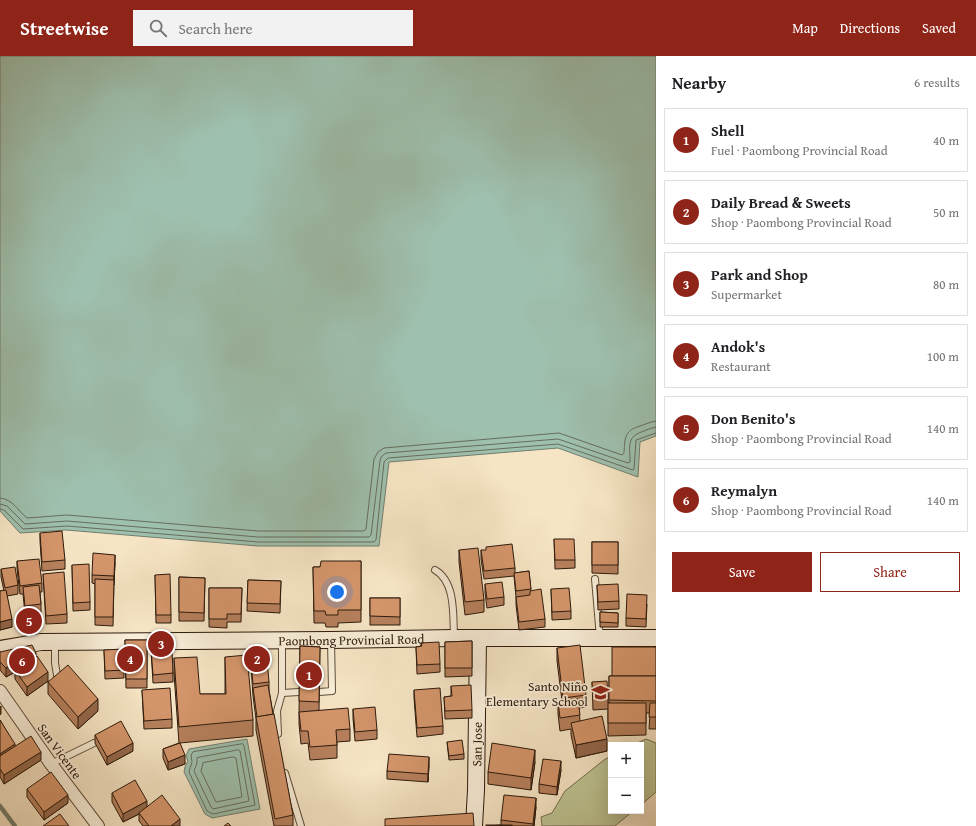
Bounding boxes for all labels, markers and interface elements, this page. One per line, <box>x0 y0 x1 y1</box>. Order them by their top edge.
search box <box>133 10 413 46</box>
text: Streetwise <box>20 14 109 42</box>
icon: search <box>147 17 169 39</box>
text: Search here <box>179 18 253 39</box>
text: Map <box>792 18 818 38</box>
text: Directions <box>840 18 900 38</box>
text: Saved <box>922 18 956 38</box>
text: Nearby <box>672 70 726 95</box>
text: 6 results <box>914 73 960 92</box>
text: Shell <box>711 120 744 141</box>
text: 1 <box>683 131 689 150</box>
text: 40 m <box>933 131 959 150</box>
text: Fuel · Paombong Provincial Road <box>711 141 888 160</box>
text: Daily Bread & Sweets <box>711 192 851 213</box>
text: 2 <box>683 203 689 222</box>
text: 50 m <box>933 203 959 222</box>
text: Shop · Paombong Provincial Road <box>711 213 892 232</box>
text: Park and Shop <box>711 264 808 285</box>
text: 3 <box>683 275 689 294</box>
text: 80 m <box>933 275 959 294</box>
text: Supermarket <box>711 285 782 304</box>
text: Andok's <box>711 336 765 357</box>
text: 4 <box>683 347 689 366</box>
text: 100 m <box>927 347 959 366</box>
text: Restaurant <box>711 357 771 376</box>
text: Don Benito's <box>711 408 795 429</box>
text: 5 <box>683 419 689 438</box>
text: 140 m <box>927 419 959 438</box>
text: Shop · Paombong Provincial Road <box>711 429 892 448</box>
text: Reymalyn <box>711 480 777 501</box>
text: 6 <box>683 491 689 510</box>
text: 140 m <box>927 491 959 510</box>
text: Shop · Paombong Provincial Road <box>711 501 892 520</box>
button: Save <box>672 552 812 592</box>
button: Share <box>820 552 960 592</box>
your location <box>327 582 347 602</box>
pin: 5 <box>16 606 42 636</box>
pin: 3 <box>148 629 174 659</box>
street label: Paombong Provincial Road <box>278 629 424 650</box>
pin: 4 <box>117 644 143 674</box>
pin: 2 <box>244 644 270 674</box>
pin: 6 <box>9 646 35 676</box>
pin: 1 <box>296 660 322 690</box>
place label: Santo Niño Elementary School <box>486 677 588 711</box>
school or university icon: Santo Niño Elementary School <box>591 683 611 703</box>
street label: San Vicente <box>33 720 86 783</box>
street label: San Jose <box>467 722 487 767</box>
map controls <box>608 742 644 814</box>
button: + <box>608 742 644 778</box>
button: − <box>608 778 644 814</box>

